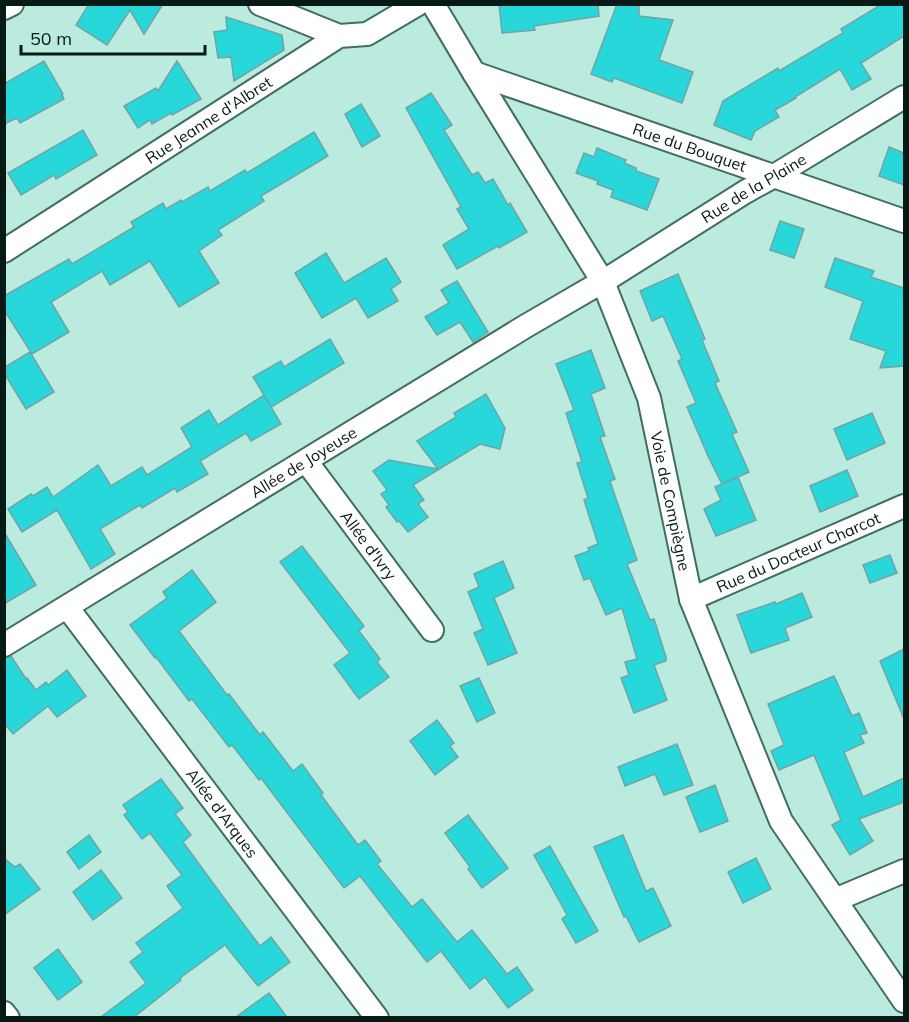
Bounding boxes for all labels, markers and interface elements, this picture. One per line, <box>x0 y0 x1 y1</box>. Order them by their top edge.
scale bar <box>21 18 206 56</box>
text: 50 m <box>30 27 72 50</box>
street label: Rue Jeanne d'Albret <box>141 71 276 168</box>
street label: Rue du Bouquet <box>630 118 749 176</box>
street label: Rue de la Plaine <box>697 149 810 227</box>
street label: Allée de Joyeuse <box>247 422 360 502</box>
street label: Voie de Compiègne <box>646 430 695 573</box>
street label: Allée d'Ivry <box>336 506 401 584</box>
street label: Rue du Docteur Charcot <box>713 507 884 597</box>
street label: Allée d'Arques <box>182 764 263 862</box>

